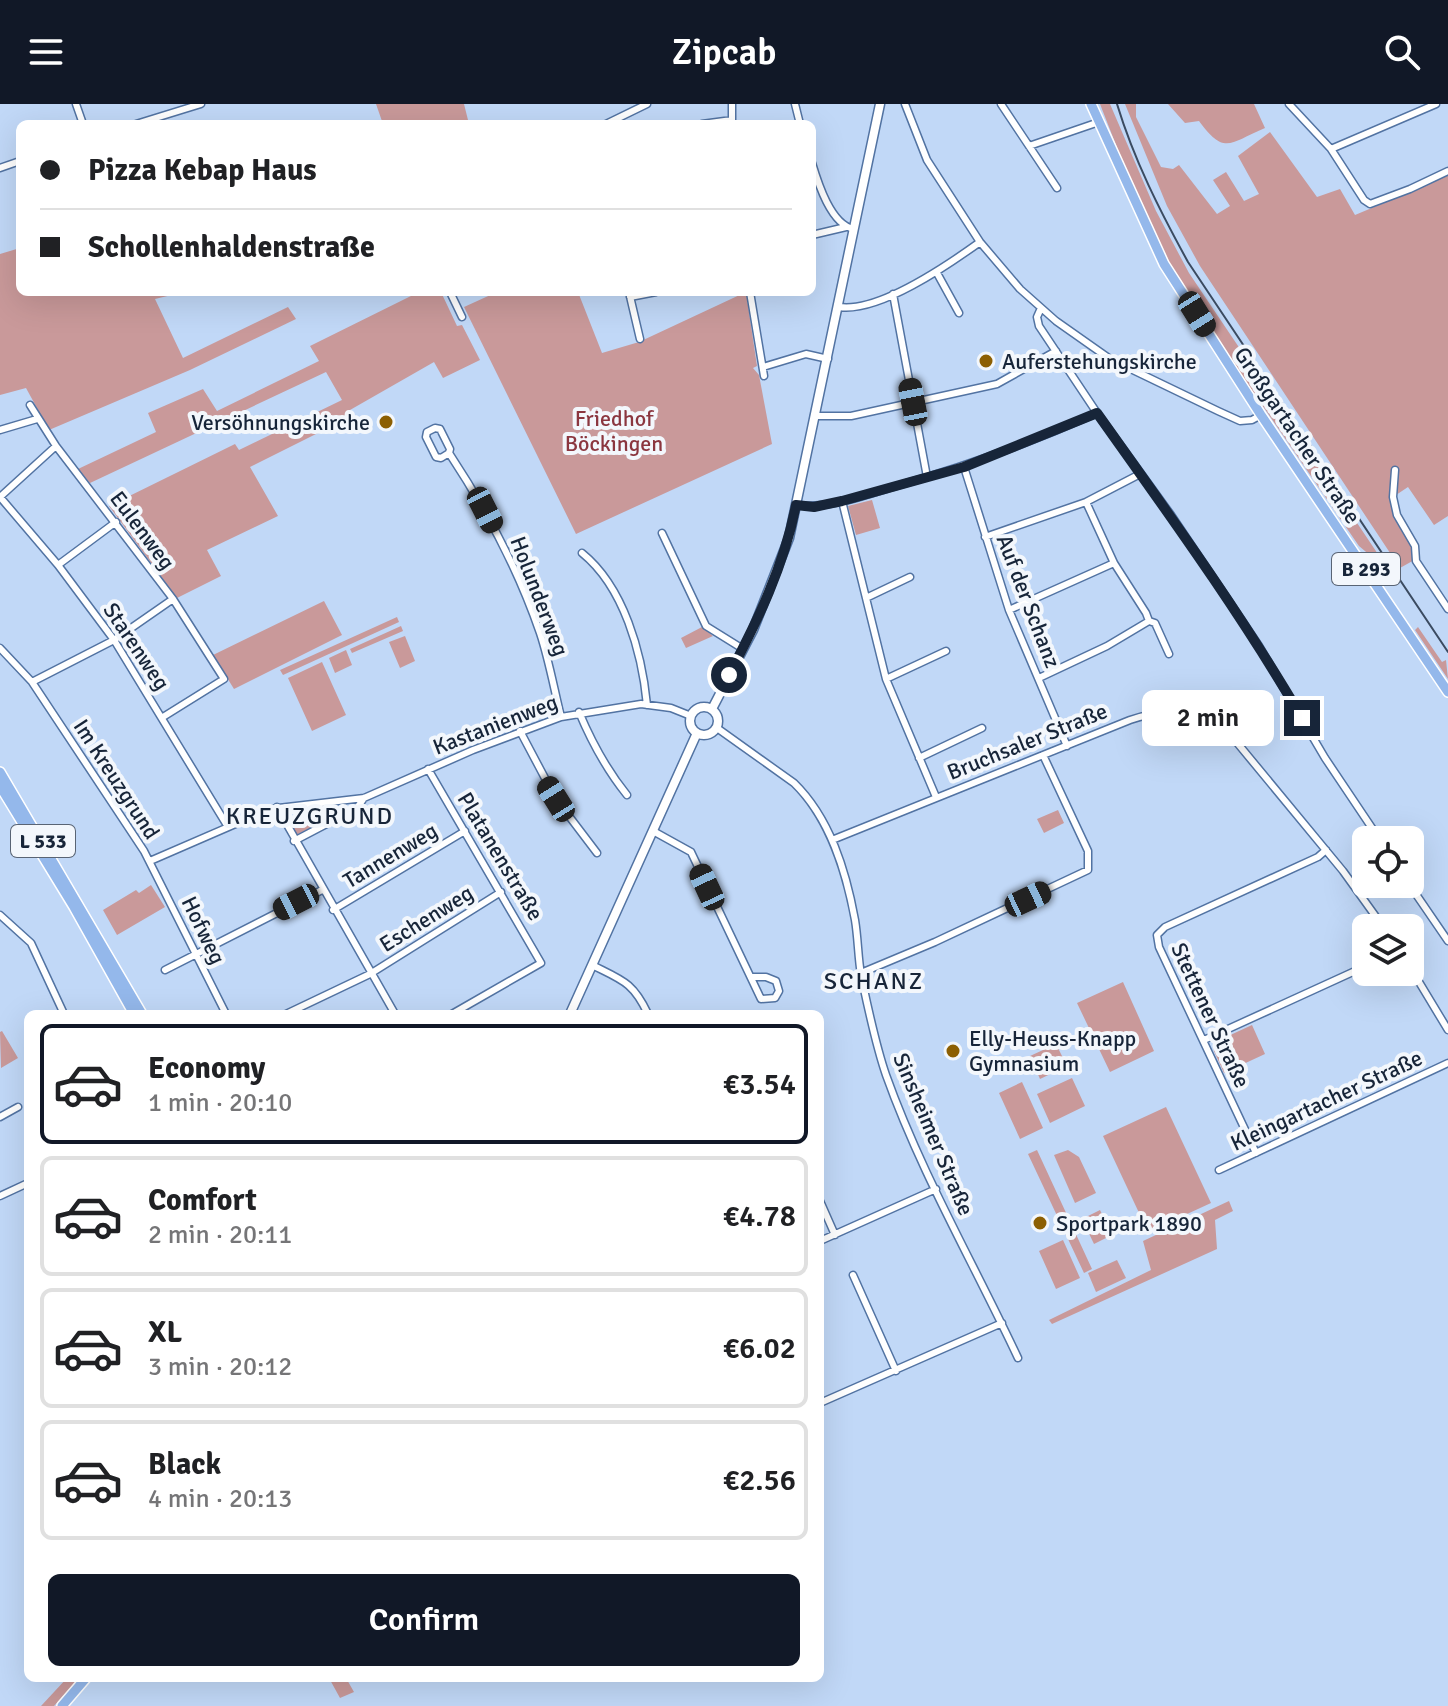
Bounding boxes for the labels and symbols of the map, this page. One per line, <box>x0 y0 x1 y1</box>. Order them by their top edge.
car <box>1174 287 1220 341</box>
street label: Großgartacher Straße <box>1228 342 1367 529</box>
place label: Auferstehungskirche <box>1002 348 1197 375</box>
marker: Auferstehungskirche <box>977 352 995 370</box>
car <box>897 376 929 428</box>
park label: Friedhof Böckingen <box>565 405 663 457</box>
place label: Versöhnungskirche <box>191 409 370 436</box>
marker: Versöhnungskirche <box>377 413 395 431</box>
car <box>463 483 507 537</box>
street label: Eulenweg <box>104 486 181 575</box>
street label: Auf der Schanz <box>991 531 1066 672</box>
street label: Holunderweg <box>504 533 575 660</box>
road number: B 293 <box>1332 553 1400 585</box>
street label: Starenweg <box>98 597 176 695</box>
route start <box>711 657 747 693</box>
street label: Kastanienweg <box>429 688 561 761</box>
callout: 2 min <box>1142 690 1274 746</box>
street label: Bruchsaler Straße <box>943 697 1111 786</box>
route end <box>1284 700 1320 736</box>
street label: Im Kreuzgrund <box>68 714 165 844</box>
car <box>533 772 579 826</box>
street label: Platanenstraße <box>452 787 549 925</box>
district label: KREUZGRUND <box>226 801 394 831</box>
street label: Tannenweg <box>338 817 442 894</box>
road number: L 533 <box>11 825 75 857</box>
car <box>686 860 728 914</box>
car <box>1001 878 1055 920</box>
street label: Eschenweg <box>374 879 478 958</box>
car <box>269 880 323 924</box>
street label: Hofweg <box>176 892 232 969</box>
street label: Stettener Straße <box>1165 938 1256 1092</box>
district label: SCHANZ <box>824 966 924 996</box>
place label: Elly-Heuss-Knapp Gymnasium <box>969 1025 1136 1077</box>
marker: Elly-Heuss-Knapp Gymnasium <box>944 1042 962 1060</box>
street label: Kleingartacher Straße <box>1226 1044 1426 1157</box>
street label: Sinsheimer Straße <box>887 1049 980 1220</box>
place label: Sportpark 1890 <box>1056 1210 1202 1237</box>
marker: Sportpark 1890 <box>1031 1214 1049 1232</box>

